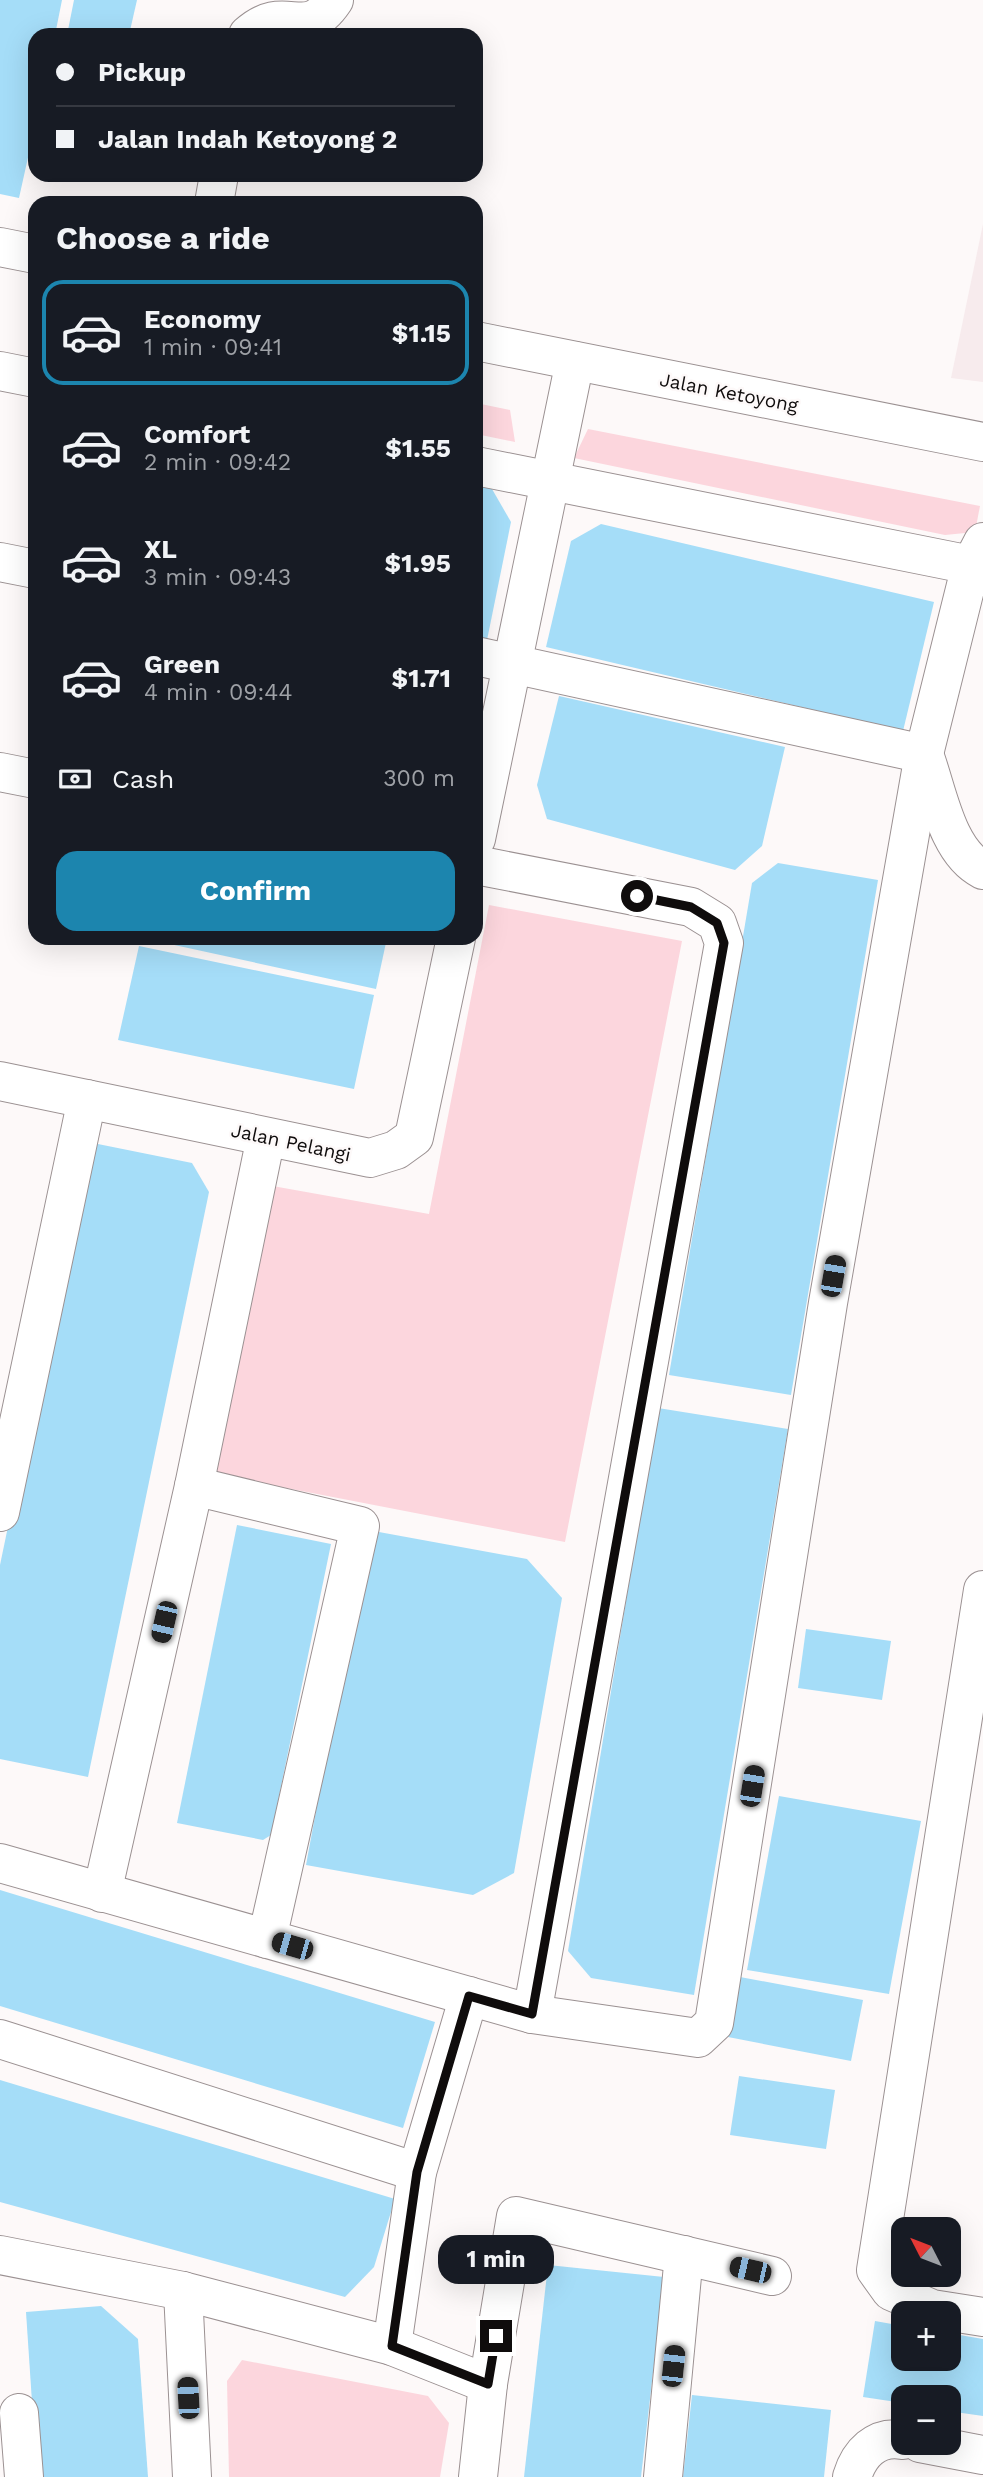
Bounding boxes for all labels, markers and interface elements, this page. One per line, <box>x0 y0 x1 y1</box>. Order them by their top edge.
text: Pickup <box>98 57 186 87</box>
text: Jalan Indah Ketoyong 2 <box>98 124 397 154</box>
text: Choose a ride <box>56 219 270 257</box>
icon: car <box>60 301 123 364</box>
text: Economy <box>144 304 261 334</box>
text: $1.15 <box>392 318 451 348</box>
text: 1 min · 09:41 <box>144 334 282 361</box>
street label: Jalan Ketoyong <box>658 368 801 417</box>
icon: car <box>60 416 123 479</box>
text: Comfort <box>144 419 250 449</box>
text: $1.55 <box>385 433 451 463</box>
text: 2 min · 09:42 <box>144 449 291 476</box>
icon: car <box>60 531 123 594</box>
text: XL <box>144 534 177 564</box>
text: $1.95 <box>385 548 451 578</box>
text: 3 min · 09:43 <box>144 564 291 591</box>
icon: car <box>60 646 123 709</box>
text: Green <box>144 649 220 679</box>
text: $1.71 <box>392 663 451 693</box>
text: 4 min · 09:44 <box>144 679 292 706</box>
icon: cash <box>56 760 94 798</box>
text: Cash <box>112 764 174 794</box>
text: 300 m <box>383 765 455 792</box>
button: Confirm <box>56 851 455 931</box>
route start <box>621 880 653 912</box>
street label: Jalan Pelangi <box>229 1119 353 1166</box>
car <box>820 1253 847 1299</box>
car <box>150 1599 179 1645</box>
car <box>739 1764 766 1808</box>
car <box>269 1930 316 1962</box>
north arrow <box>891 2217 961 2287</box>
map controls <box>891 2217 961 2455</box>
callout: 1 min <box>438 2234 554 2284</box>
text: 1 min <box>466 2246 526 2273</box>
car <box>728 2255 773 2285</box>
button: + <box>891 2301 961 2371</box>
route end <box>480 2320 512 2352</box>
car <box>661 2344 686 2388</box>
car <box>177 2376 200 2420</box>
button: − <box>891 2385 961 2455</box>

